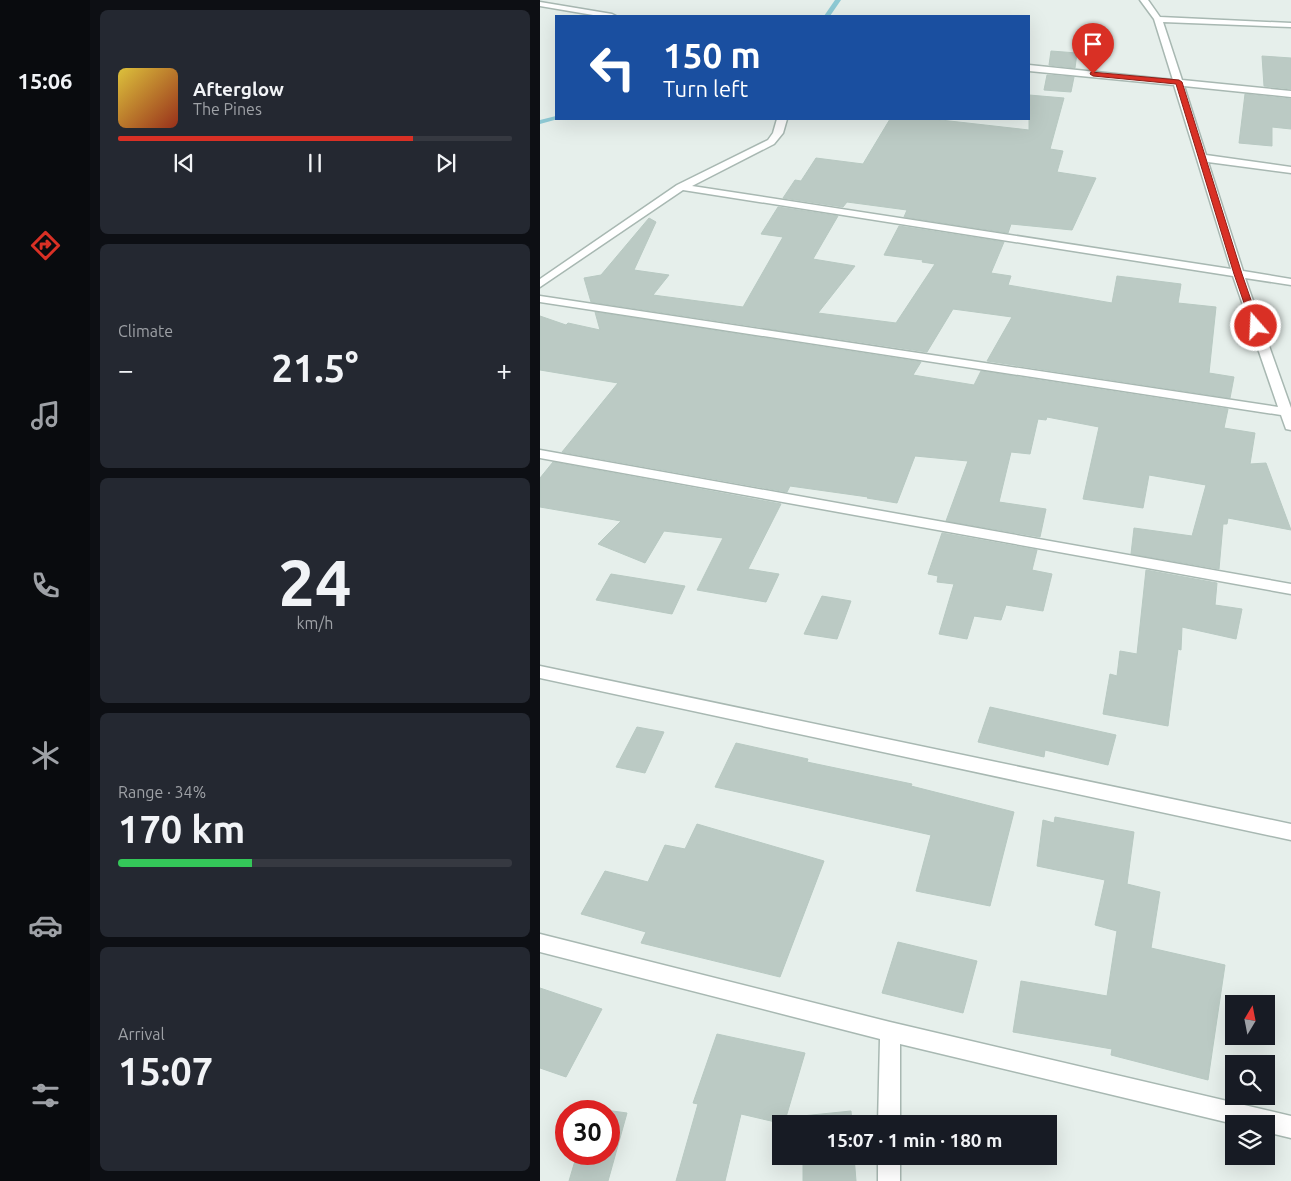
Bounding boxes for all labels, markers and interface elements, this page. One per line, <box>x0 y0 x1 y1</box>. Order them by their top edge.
pin <box>1072 23 1114 74</box>
icon: arrive <box>1079 30 1107 58</box>
icon: left <box>580 35 645 100</box>
text: 150 m <box>663 35 761 75</box>
text: 15:06 <box>17 68 73 93</box>
text: Turn left <box>663 76 748 101</box>
text: Afterglow <box>193 78 284 100</box>
text: The Pines <box>193 100 262 118</box>
icon: previous <box>170 149 198 177</box>
icon: pause <box>301 149 329 177</box>
icon: next <box>432 149 460 177</box>
icon: directions <box>28 228 63 263</box>
position arrow <box>1229 299 1281 351</box>
text: Climate <box>118 322 173 340</box>
text: 21.5° <box>271 347 359 389</box>
text: − <box>118 354 134 385</box>
text: + <box>496 354 512 385</box>
icon: music <box>28 398 63 433</box>
text: 24 <box>278 545 352 618</box>
icon: phone <box>28 568 63 603</box>
text: km/h <box>297 614 333 632</box>
icon: climate <box>28 738 63 773</box>
text: Range · 34% <box>118 783 206 801</box>
text: 170 km <box>118 808 245 850</box>
icon: car <box>28 908 63 943</box>
north arrow <box>1225 995 1275 1045</box>
map controls <box>1225 995 1275 1165</box>
text: Arrival <box>118 1025 165 1043</box>
text: 15:07 <box>118 1050 213 1092</box>
button: search <box>1225 1055 1275 1105</box>
icon: filters <box>28 1078 63 1113</box>
speed limit sign: 30 <box>555 1100 620 1165</box>
button: layers <box>1225 1115 1275 1165</box>
text: 15:07 · 1 min · 180 m <box>827 1129 1002 1151</box>

